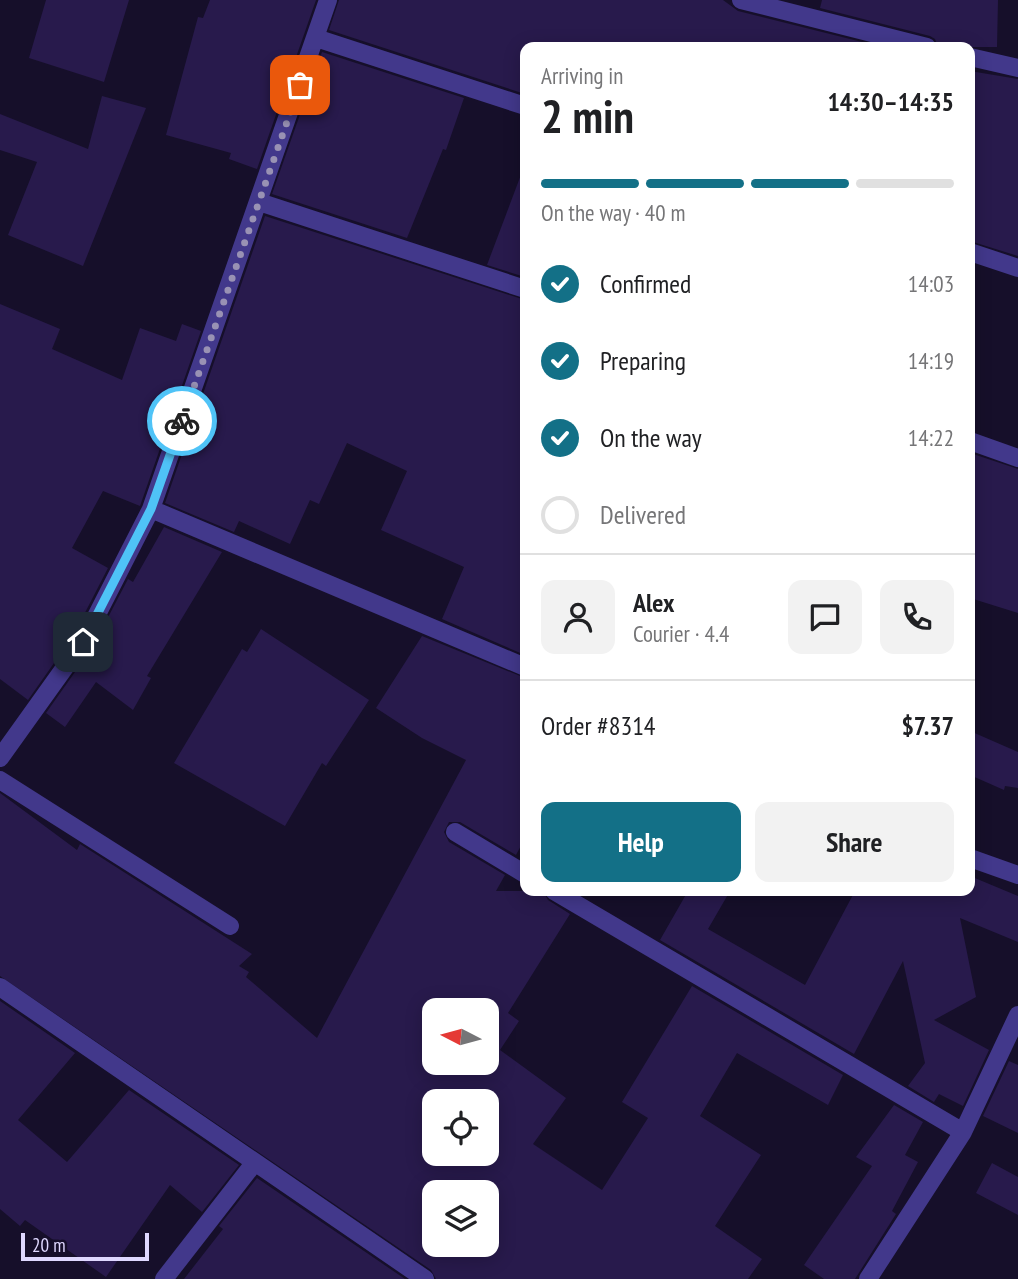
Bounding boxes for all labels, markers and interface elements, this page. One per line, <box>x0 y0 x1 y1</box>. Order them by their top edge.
pin <box>270 55 330 115</box>
text: Arriving in <box>541 61 623 90</box>
icon: bag <box>281 66 319 104</box>
text: 14:30–14:35 <box>827 85 954 118</box>
text: 2 min <box>541 86 634 146</box>
text: On the way · 40 m <box>541 198 685 227</box>
icon: check <box>541 265 579 303</box>
text: Confirmed <box>600 267 691 300</box>
text: 14:03 <box>908 269 954 298</box>
icon: check <box>541 342 579 380</box>
text: Preparing <box>600 344 686 377</box>
text: 14:19 <box>908 346 954 375</box>
courier <box>147 386 217 456</box>
icon: bike <box>163 402 201 440</box>
icon: check <box>541 419 579 457</box>
text: On the way <box>600 421 702 454</box>
text: 14:22 <box>908 423 954 452</box>
text: Delivered <box>600 498 686 531</box>
button: person <box>541 580 615 654</box>
button: chat <box>788 580 862 654</box>
button: phone <box>880 580 954 654</box>
text: Alex <box>633 586 674 619</box>
pin <box>53 612 113 672</box>
text: Courier · 4.4 <box>633 619 729 648</box>
icon: home <box>64 623 102 661</box>
text: Order #8314 <box>541 709 656 742</box>
text: $7.37 <box>901 709 954 742</box>
button: Help <box>541 802 741 882</box>
button: Share <box>755 802 954 882</box>
north arrow <box>422 998 499 1074</box>
map controls <box>422 998 499 1257</box>
button: locate <box>422 1089 499 1166</box>
button: layers <box>422 1180 499 1257</box>
scale bar <box>21 1230 149 1262</box>
text: 20 m <box>32 1233 66 1257</box>

